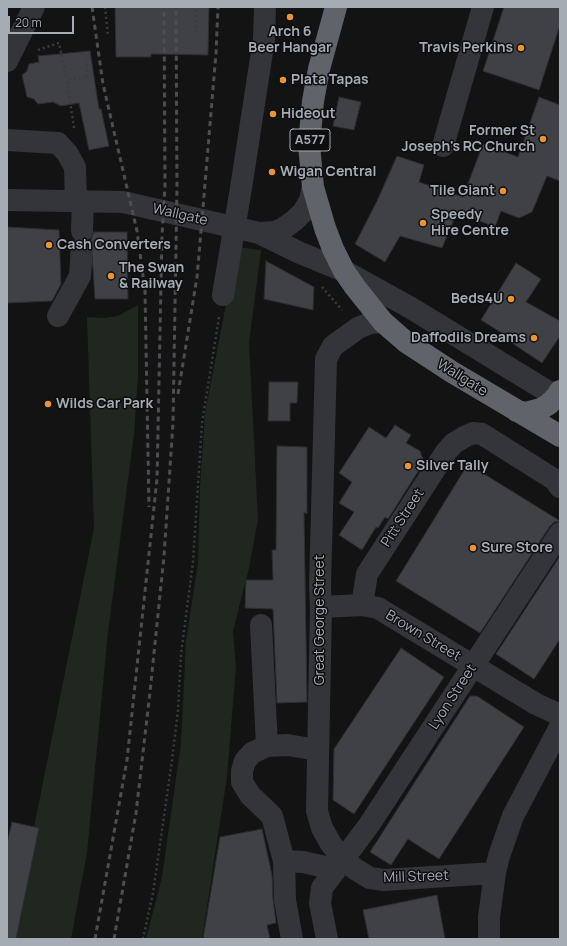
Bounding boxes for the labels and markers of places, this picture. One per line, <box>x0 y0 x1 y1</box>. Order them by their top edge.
marker: Arch 6 Beer Hangar <box>285 12 295 22</box>
place label: Arch 6 Beer Hangar <box>248 24 332 56</box>
place label: Travis Perkins <box>419 40 513 56</box>
marker: Travis Perkins <box>516 43 526 53</box>
place label: Plata Tapas <box>291 72 369 88</box>
marker: Plata Tapas <box>278 75 288 85</box>
place label: Hideout <box>281 106 336 122</box>
marker: Hideout <box>268 109 278 119</box>
place label: Former St Joseph's RC Church <box>402 123 535 156</box>
marker: Former St Joseph's RC Church <box>538 134 548 144</box>
place label: Wigan Central <box>280 164 376 180</box>
marker: Wigan Central <box>267 167 277 177</box>
place label: Tile Giant <box>430 183 495 199</box>
marker: Tile Giant <box>498 186 508 196</box>
place label: Speedy Hire Centre <box>431 207 509 240</box>
marker: Speedy Hire Centre <box>418 218 428 228</box>
place label: Cash Converters <box>57 237 171 253</box>
marker: Cash Converters <box>44 240 54 250</box>
place label: The Swan & Railway <box>119 260 184 292</box>
marker: The Swan & Railway <box>106 271 116 281</box>
place label: Beds4U <box>451 291 503 307</box>
marker: Beds4U <box>506 294 516 304</box>
place label: Daffodils Dreams <box>411 330 526 346</box>
marker: Daffodils Dreams <box>529 333 539 343</box>
place label: Wilds Car Park <box>56 396 153 412</box>
marker: Wilds Car Park <box>43 399 53 409</box>
place label: Silver Tally <box>416 458 489 474</box>
marker: Silver Tally <box>403 461 413 471</box>
place label: Sure Store <box>481 540 553 556</box>
marker: Sure Store <box>468 543 478 553</box>

